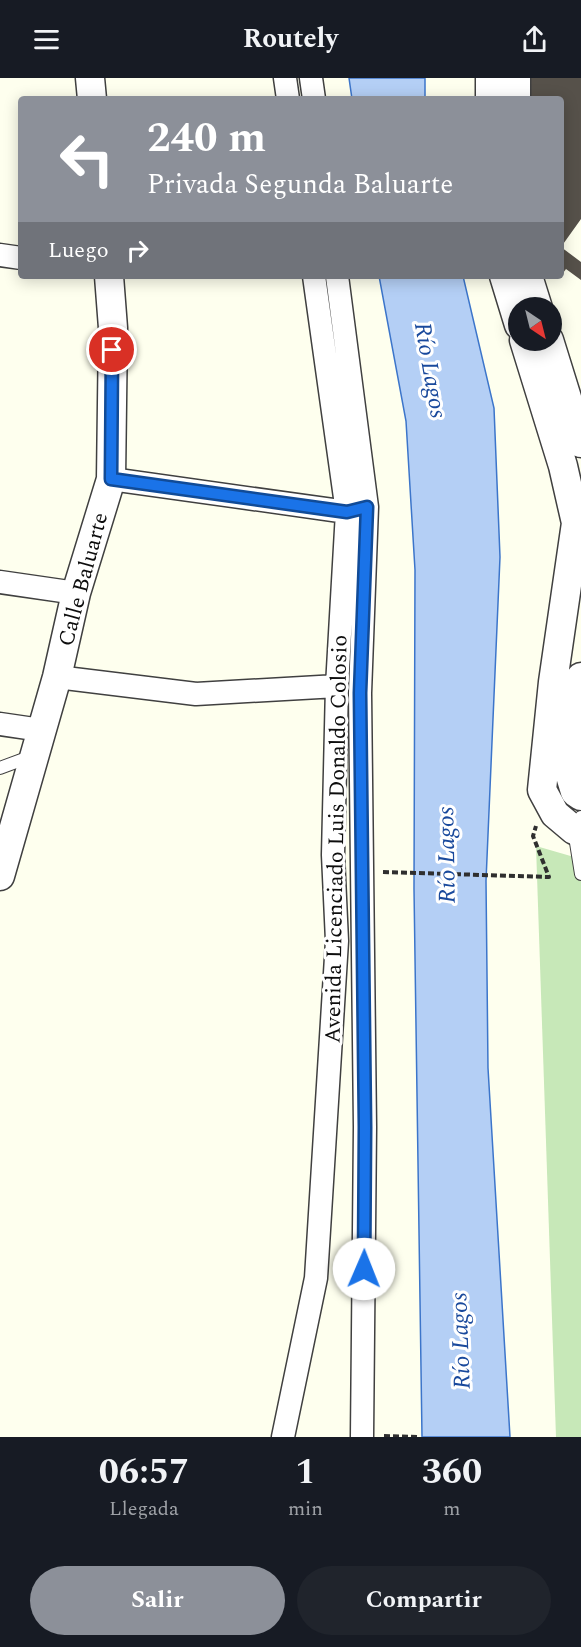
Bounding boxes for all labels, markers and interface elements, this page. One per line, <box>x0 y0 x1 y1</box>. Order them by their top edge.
text: Routely <box>243 18 338 60</box>
icon: menu <box>30 23 63 56</box>
icon: share <box>518 23 551 56</box>
text: 240 m <box>147 107 266 170</box>
icon: left <box>48 120 126 198</box>
text: Privada Segunda Baluarte <box>147 164 453 206</box>
text: Luego <box>48 234 109 267</box>
icon: right <box>121 234 154 267</box>
north arrow <box>508 297 562 351</box>
map controls <box>508 297 562 351</box>
water label: Río Lagos <box>404 319 456 421</box>
pin <box>86 324 137 375</box>
icon: arrive <box>95 333 128 366</box>
street label: Calle Baluarte <box>50 509 117 650</box>
street label: Avenida Licenciado Luis Donaldo Colosio <box>316 634 357 1044</box>
water label: Río Lagos <box>428 806 466 904</box>
position arrow <box>332 1237 396 1301</box>
water label: Río Lagos <box>441 1292 481 1390</box>
text: 06:57 <box>99 1445 189 1500</box>
text: 1 <box>295 1445 316 1500</box>
text: 360 <box>422 1445 482 1500</box>
text: Llegada <box>109 1494 179 1524</box>
text: min <box>288 1494 323 1524</box>
text: m <box>443 1494 461 1524</box>
button: Salir <box>30 1566 285 1635</box>
button: Compartir <box>297 1566 551 1635</box>

